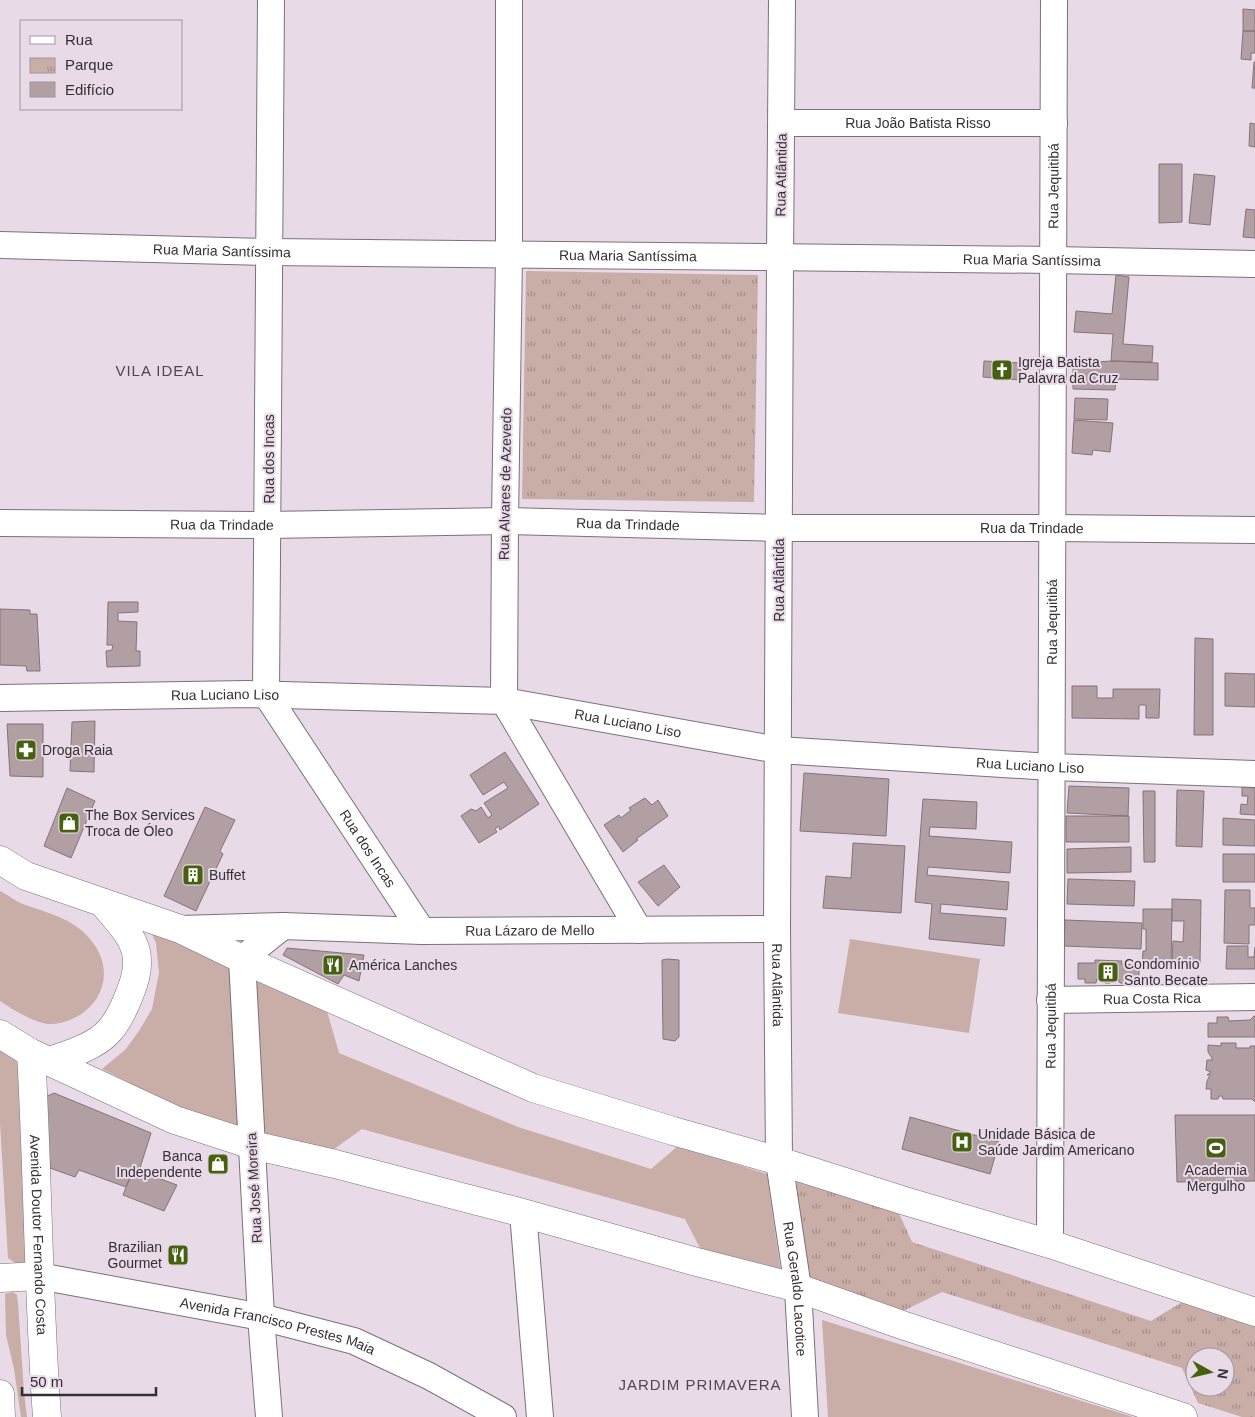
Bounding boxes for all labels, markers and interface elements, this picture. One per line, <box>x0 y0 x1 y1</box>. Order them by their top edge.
legend <box>20 20 182 110</box>
text: Rua <box>65 31 93 48</box>
text: Parque <box>65 56 113 73</box>
text: Edifício <box>65 81 114 98</box>
street label: Rua João Batista Risso <box>845 115 991 131</box>
street label: Rua Atlântida <box>772 133 790 217</box>
street label: Rua Jequitibá <box>1045 143 1062 229</box>
street label: Rua Maria Santíssima <box>153 241 291 260</box>
street label: Rua Maria Santíssima <box>559 247 697 264</box>
street label: Rua Maria Santíssima <box>963 251 1101 269</box>
place label: Igreja Batista Palavra da Cruz <box>1018 354 1118 386</box>
church icon: Igreja Batista Palavra da Cruz <box>990 358 1014 382</box>
district label: VILA IDEAL <box>115 362 205 379</box>
street label: Rua Alvares de Azevedo <box>496 407 514 560</box>
street label: Rua dos Incas <box>261 414 277 504</box>
street label: Rua da Trindade <box>576 515 680 533</box>
street label: Rua da Trindade <box>170 516 274 533</box>
street label: Rua da Trindade <box>980 520 1084 536</box>
street label: Rua Atlântida <box>771 538 787 622</box>
street label: Rua Jequitibá <box>1044 579 1060 665</box>
street label: Rua Luciano Liso <box>171 686 280 703</box>
street label: Rua Luciano Liso <box>573 706 683 741</box>
pharmacy icon: Droga Raia <box>14 738 38 762</box>
place label: Droga Raia <box>42 742 113 758</box>
street label: Rua Luciano Liso <box>975 754 1085 776</box>
place label: The Box Services Troca de Óleo <box>85 807 195 839</box>
street label: Rua dos Incas <box>336 807 399 890</box>
shop icon: The Box Services Troca de Óleo <box>57 811 81 835</box>
building icon: Buffet <box>181 863 205 887</box>
place label: Buffet <box>209 867 245 883</box>
street label: Rua Lázaro de Mello <box>465 922 595 939</box>
street label: Rua Atlântida <box>769 943 786 1027</box>
restaurant icon: América Lanches <box>321 953 345 977</box>
place label: Condomínio Santo Becate <box>1124 956 1208 988</box>
place label: América Lanches <box>349 957 457 973</box>
building icon: Condomínio Santo Becate <box>1096 960 1120 984</box>
street label: Rua Jequitibá <box>1043 983 1059 1069</box>
street label: Rua Costa Rica <box>1103 990 1201 1007</box>
place label: Unidade Básica de Saúde Jardim Americano <box>978 1126 1135 1158</box>
hospital icon: Unidade Básica de Saúde Jardim Americano <box>950 1130 974 1154</box>
street label: Rua José Moreira <box>243 1132 265 1244</box>
street label: Avenida Doutor Fernando Costa <box>27 1134 50 1336</box>
sports icon: Academia Mergulho <box>1204 1136 1228 1160</box>
place label: Banca Independente <box>116 1148 202 1180</box>
shop icon: Banca Independente <box>206 1152 230 1176</box>
place label: Academia Mergulho <box>1185 1162 1247 1194</box>
street label: Rua Geraldo Lacotice <box>780 1220 810 1357</box>
place label: Brazilian Gourmet <box>108 1239 162 1271</box>
restaurant icon: Brazilian Gourmet <box>166 1243 190 1267</box>
street label: Avenida Francisco Prestes Maia <box>179 1294 378 1358</box>
north arrow <box>1185 1347 1235 1397</box>
scale bar <box>22 1364 156 1396</box>
text: N <box>1214 1368 1232 1380</box>
text: 50 m <box>30 1373 63 1390</box>
district label: JARDIM PRIMAVERA <box>618 1376 782 1393</box>

